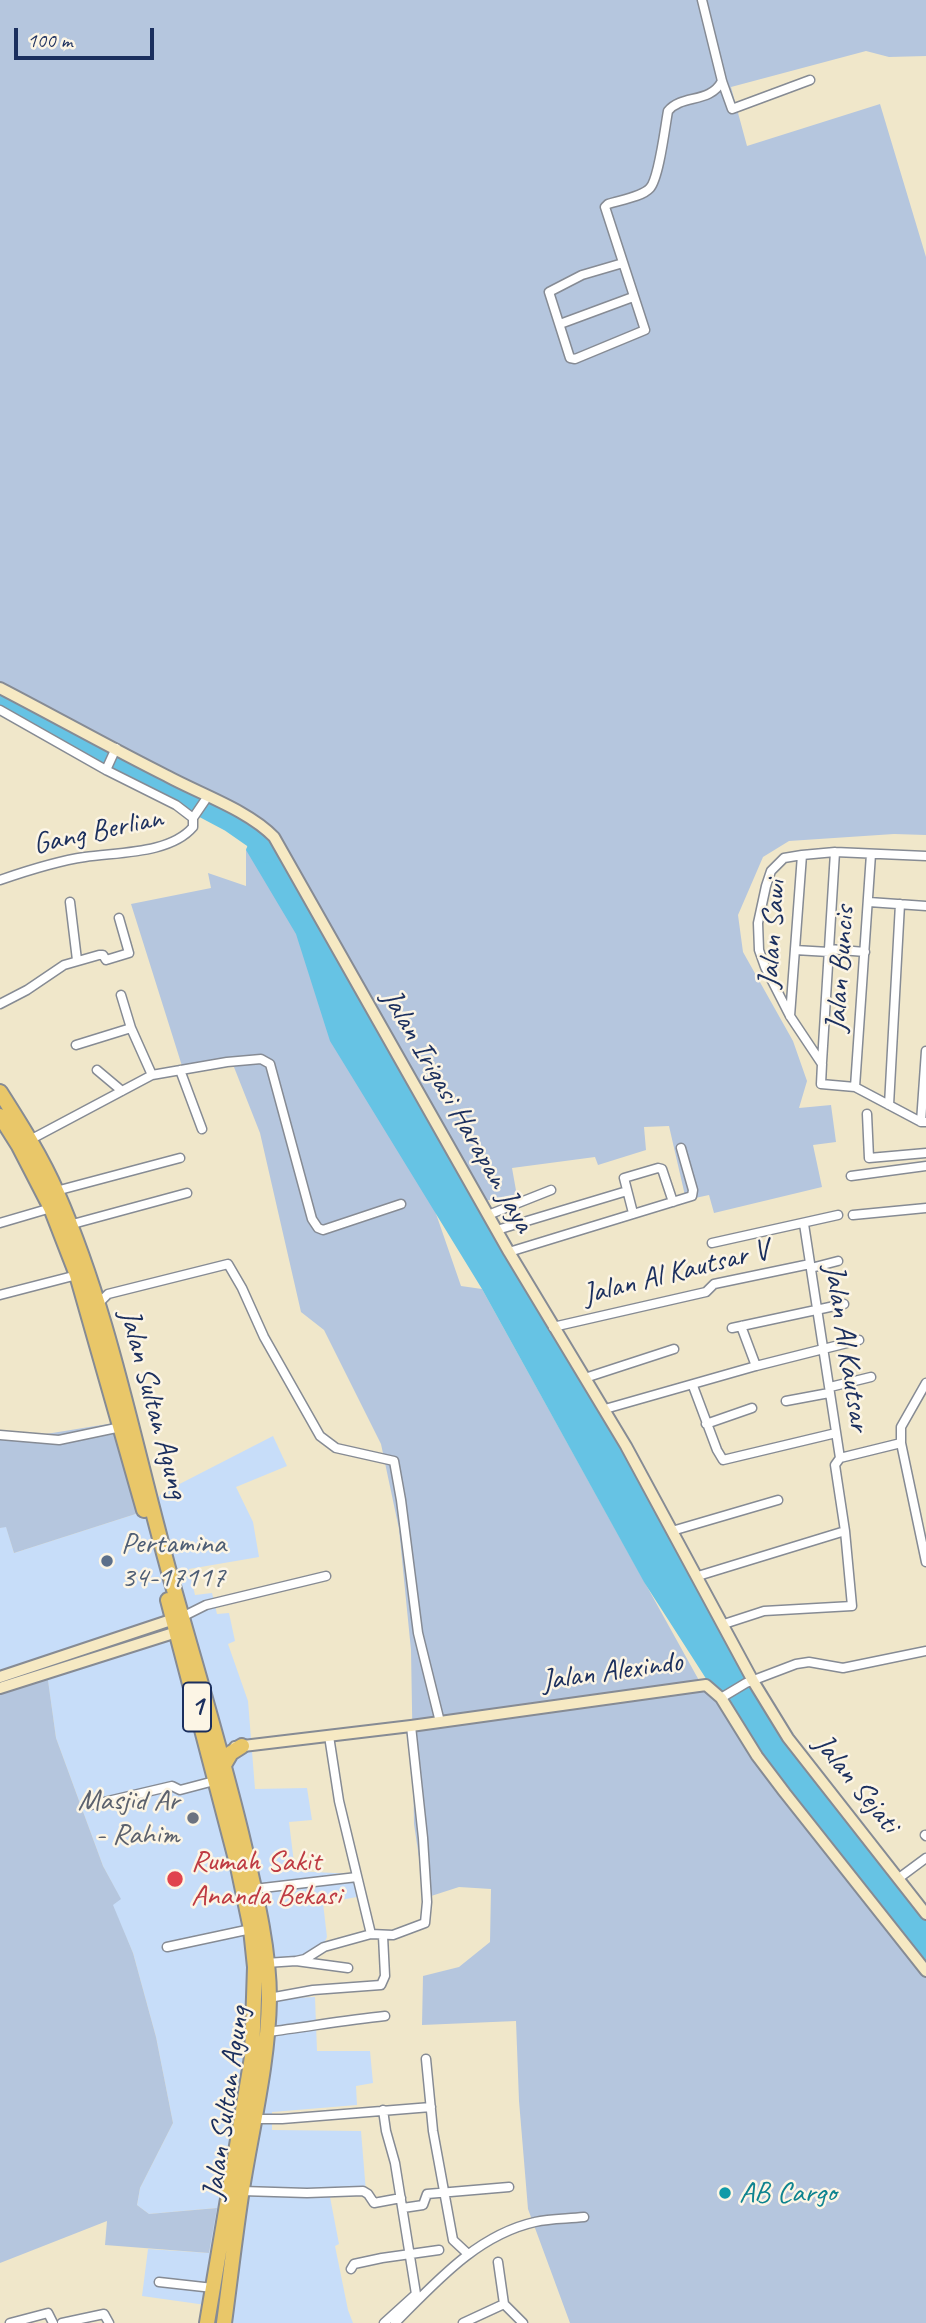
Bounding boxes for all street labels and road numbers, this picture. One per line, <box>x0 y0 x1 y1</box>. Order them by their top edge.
street label: Gang Berlian <box>30 801 166 863</box>
street label: Jalan Sawi <box>751 879 795 989</box>
street label: Jalan Buncis <box>819 905 863 1033</box>
street label: Jalan Irigasi Harapan Jaya <box>373 983 541 1239</box>
street label: Jalan Al Kautsar V <box>579 1233 773 1313</box>
street label: Jalan Al Kautsar <box>815 1262 877 1434</box>
street label: Jalan Sultan Agung <box>111 1306 195 1502</box>
street label: Jalan Alexindo <box>539 1644 685 1700</box>
road number: 1 <box>183 1682 211 1732</box>
street label: Jalan Sejati <box>805 1727 907 1841</box>
street label: Jalan Sultan Agung <box>196 2004 258 2202</box>

